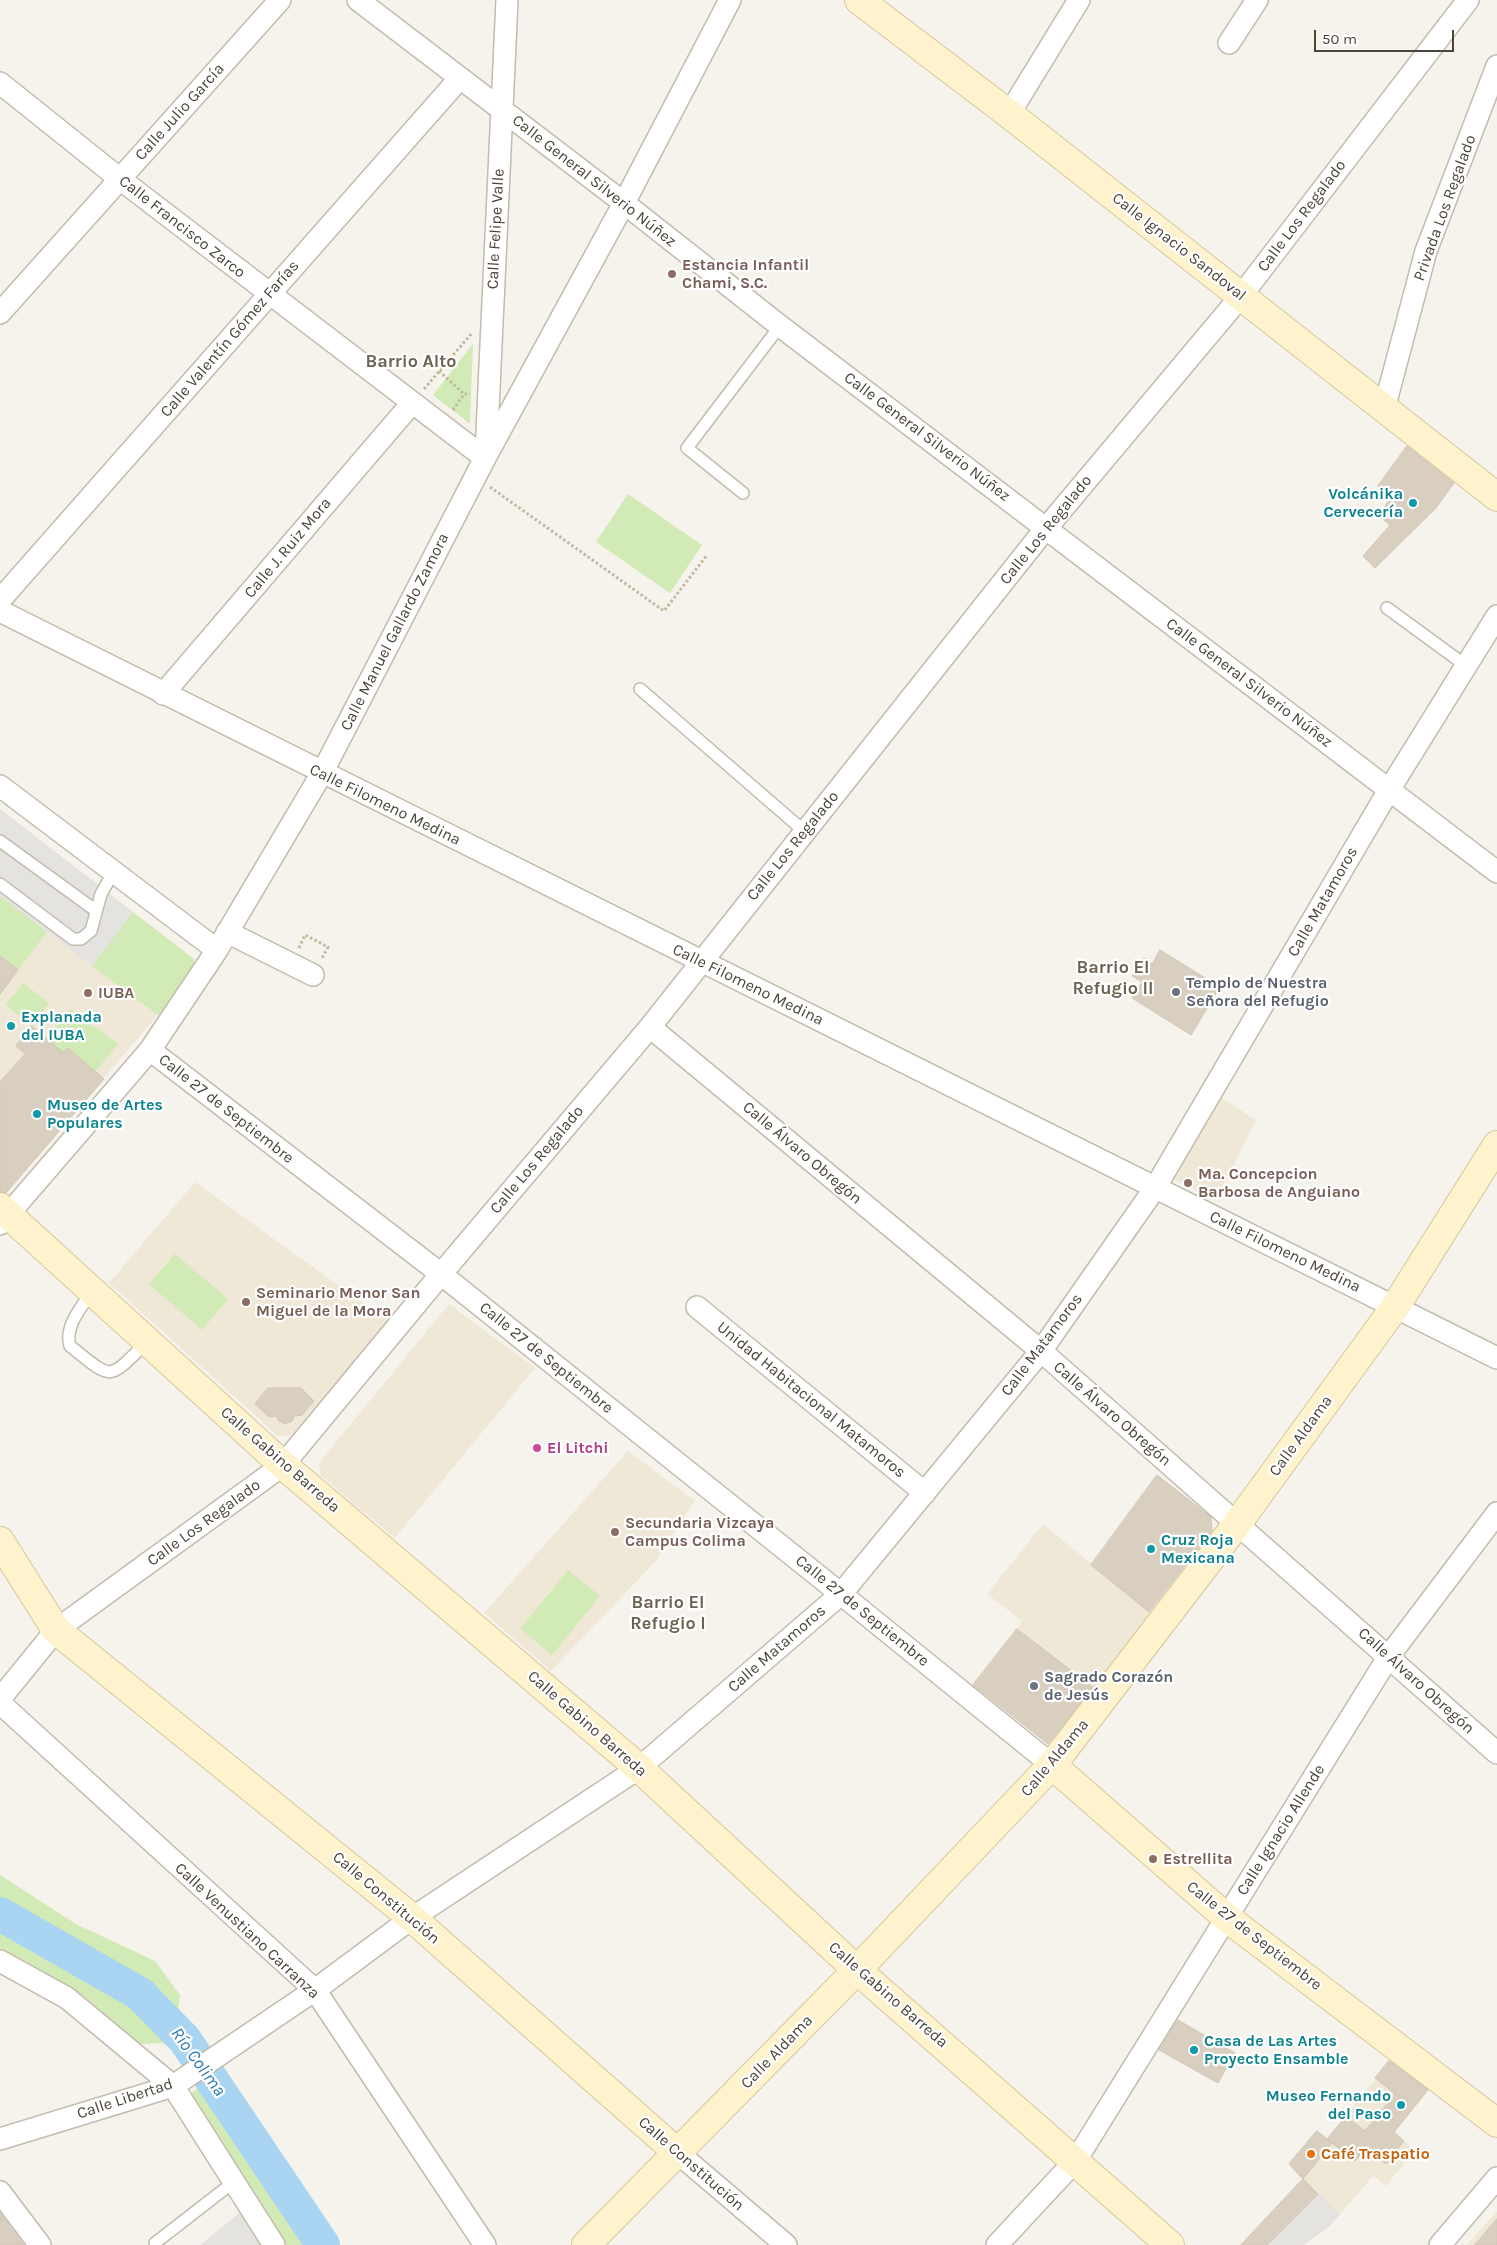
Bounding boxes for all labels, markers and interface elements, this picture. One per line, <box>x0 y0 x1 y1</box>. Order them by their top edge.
scale bar <box>1317 20 1457 52</box>
text: 50 m <box>1322 30 1357 48</box>
street label: Calle Julio García <box>131 59 229 165</box>
street label: Calle General Silverio Núñez <box>508 111 680 251</box>
street label: Privada Los Regalado <box>1410 132 1480 284</box>
street label: Calle Los Regalado <box>1254 156 1350 276</box>
street label: Calle Felipe Valle <box>483 168 509 290</box>
street label: Calle Francisco Zarco <box>115 172 249 282</box>
street label: Calle Ignacio Sandoval <box>1108 189 1250 305</box>
place label: Estancia Infantil Chami, S.C. <box>682 255 809 293</box>
street label: Calle Valentín Gómez Farías <box>157 257 303 421</box>
marker: Estancia Infantil Chami, S.C. <box>666 268 678 280</box>
district label: Barrio Alto <box>366 351 456 373</box>
street label: Calle General Silverio Núñez <box>840 368 1014 506</box>
street label: Calle Los Regalado <box>996 471 1096 589</box>
place label: Volcánika Cervecería <box>1323 484 1403 522</box>
street label: Calle J. Ruiz Mora <box>240 494 336 602</box>
marker: Volcánika Cervecería <box>1407 497 1419 509</box>
street label: Calle Manuel Gallardo Zamora <box>337 530 453 734</box>
street label: Calle General Silverio Núñez <box>1162 614 1336 752</box>
street label: Calle Filomeno Medina <box>306 760 464 850</box>
street label: Calle Los Regalado <box>743 787 843 905</box>
street label: Calle Matamoros <box>1284 844 1362 960</box>
street label: Calle Filomeno Medina <box>669 940 827 1030</box>
district label: Barrio El Refugio II <box>1072 957 1154 1000</box>
place label: Templo de Nuestra Señora del Refugio <box>1186 973 1329 1011</box>
place label: IUBA <box>98 983 134 1003</box>
marker: Templo de Nuestra Señora del Refugio <box>1170 986 1182 998</box>
marker: IUBA <box>82 987 94 999</box>
place label: Explanada del IUBA <box>21 1007 102 1045</box>
marker: Explanada del IUBA <box>5 1020 17 1032</box>
street label: Calle 27 de Septiembre <box>155 1050 297 1168</box>
place label: Museo de Artes Populares <box>47 1095 163 1133</box>
street label: Calle Álvaro Obregón <box>738 1098 866 1208</box>
street label: Calle Los Regalado <box>486 1102 588 1218</box>
marker: Museo de Artes Populares <box>31 1108 43 1120</box>
place label: Ma. Concepcion Barbosa de Anguiano <box>1198 1164 1360 1202</box>
marker: Ma. Concepcion Barbosa de Anguiano <box>1182 1177 1194 1189</box>
street label: Calle Filomeno Medina <box>1206 1207 1364 1297</box>
place label: Seminario Menor San Miguel de la Mora <box>256 1283 420 1321</box>
street label: Calle Matamoros <box>997 1290 1087 1400</box>
marker: Seminario Menor San Miguel de la Mora <box>240 1296 252 1308</box>
street label: Calle 27 de Septiembre <box>475 1298 617 1418</box>
street label: Unidad Habitacional Matamoros <box>713 1318 909 1482</box>
street label: Calle Álvaro Obregón <box>1049 1358 1175 1470</box>
street label: Calle Aldama <box>1265 1392 1337 1480</box>
street label: Calle Gabino Barreda <box>216 1403 344 1517</box>
place label: El Litchi <box>547 1438 608 1458</box>
marker: El Litchi <box>531 1442 543 1454</box>
street label: Calle Los Regalado <box>144 1475 264 1571</box>
place label: Secundaria Vizcaya Campus Colima <box>625 1513 774 1551</box>
marker: Secundaria Vizcaya Campus Colima <box>609 1526 621 1538</box>
place label: Cruz Roja Mexicana <box>1161 1530 1235 1568</box>
marker: Cruz Roja Mexicana <box>1145 1543 1157 1555</box>
street label: Calle 27 de Septiembre <box>791 1551 933 1671</box>
district label: Barrio El Refugio I <box>630 1592 706 1635</box>
street label: Calle Matamoros <box>724 1601 830 1697</box>
street label: Calle Álvaro Obregón <box>1354 1624 1478 1738</box>
street label: Calle Gabino Barreda <box>523 1667 651 1781</box>
place label: Sagrado Corazón de Jesús <box>1044 1667 1173 1705</box>
marker: Sagrado Corazón de Jesús <box>1028 1680 1040 1692</box>
street label: Calle Aldama <box>1017 1715 1093 1801</box>
street label: Calle Ignacio Allende <box>1233 1761 1329 1899</box>
street label: Calle Constitución <box>328 1848 444 1948</box>
place label: Estrellita <box>1163 1849 1233 1869</box>
marker: Estrellita <box>1147 1853 1159 1865</box>
street label: Calle Venustiano Carranza <box>171 1859 323 2003</box>
street label: Calle 27 de Septiembre <box>1183 1877 1325 1995</box>
street label: Calle Gabino Barreda <box>824 1938 952 2052</box>
street label: Calle Aldama <box>737 2011 817 2093</box>
water label: Río Colima <box>166 2023 230 2101</box>
place label: Casa de Las Artes Proyecto Ensamble <box>1204 2031 1349 2069</box>
marker: Casa de Las Artes Proyecto Ensamble <box>1188 2044 1200 2056</box>
street label: Calle Libertad <box>75 2074 175 2124</box>
place label: Museo Fernando del Paso <box>1266 2086 1391 2124</box>
marker: Museo Fernando del Paso <box>1395 2099 1407 2111</box>
street label: Calle Constitución <box>634 2113 748 2215</box>
place label: Café Traspatio <box>1321 2144 1430 2164</box>
marker: Café Traspatio <box>1305 2148 1317 2160</box>

